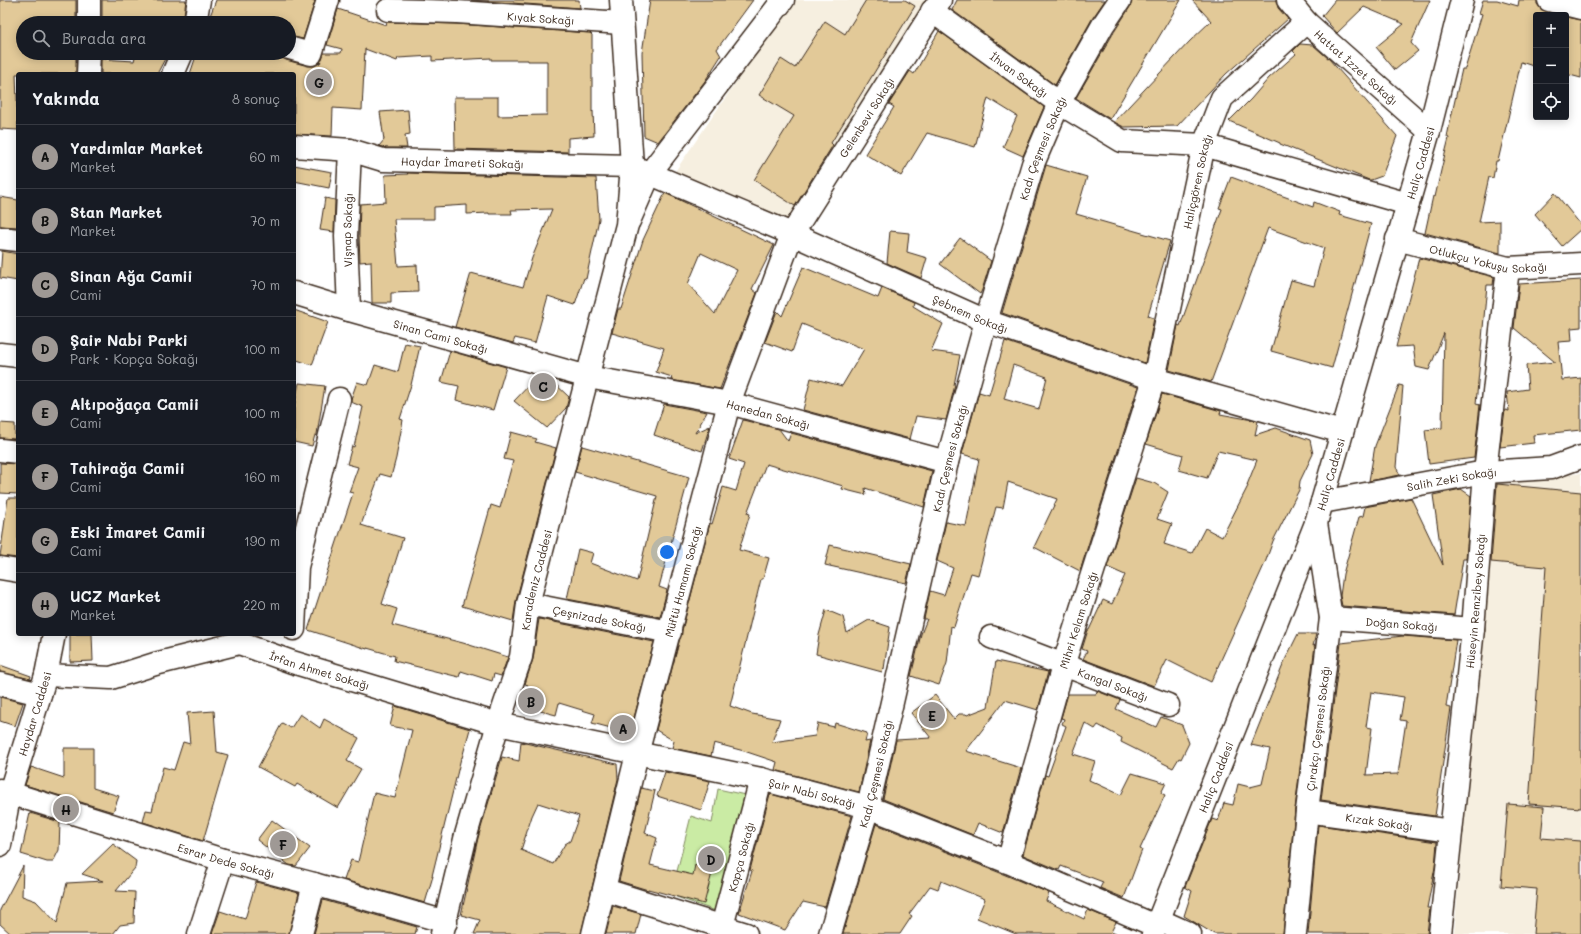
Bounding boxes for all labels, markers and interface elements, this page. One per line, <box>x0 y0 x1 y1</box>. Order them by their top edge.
street label: Kıyak Sokağı <box>507 8 575 27</box>
map controls <box>1533 12 1569 120</box>
button: + <box>1533 12 1569 48</box>
search box <box>16 16 296 60</box>
street label: Hattat İzzet Sokağı <box>1311 26 1402 108</box>
icon: search <box>30 27 52 49</box>
text: Burada ara <box>62 28 146 48</box>
street label: İhvan Sokağı <box>987 48 1052 101</box>
button: − <box>1533 48 1569 84</box>
pin: G <box>306 67 332 97</box>
street label: Gelenbevi Sokağı <box>835 74 897 160</box>
button: locate <box>1533 84 1569 120</box>
text: Yakında <box>32 87 100 109</box>
text: 8 sonuç <box>232 90 280 107</box>
street label: Kadı Çeşmesi Sokağı <box>1015 93 1069 202</box>
street label: Haliç Caddesi <box>1402 125 1437 201</box>
street label: Haliçgören Sokağı <box>1179 131 1215 230</box>
text: Yardımlar Market <box>70 138 203 158</box>
text: A <box>40 148 50 165</box>
text: 60 m <box>250 148 280 165</box>
street label: Haydar İmareti Sokağı <box>401 153 524 171</box>
text: Market <box>70 158 116 175</box>
street label: Vişnap Sokağı <box>338 193 355 268</box>
text: Stan Market <box>70 202 162 222</box>
text: B <box>41 212 49 229</box>
text: 70 m <box>250 212 280 229</box>
text: Market <box>70 222 116 239</box>
street label: Otlukçu Yokuşu Sokağı <box>1428 240 1548 275</box>
text: Sinan Ağa Camii <box>70 266 193 286</box>
text: C <box>40 276 50 293</box>
text: 70 m <box>250 276 280 293</box>
text: Cami <box>70 286 102 303</box>
street label: Şebnem Sokağı <box>931 291 1010 336</box>
street label: Sinan Cami Sokağı <box>392 315 490 356</box>
text: Şair Nabi Parki <box>70 330 188 350</box>
text: D <box>40 340 50 357</box>
text: 100 m <box>244 340 280 357</box>
text: Park · Kopça Sokağı <box>70 350 199 367</box>
pin: C <box>530 371 556 401</box>
text: Altıpoğaça Camii <box>70 394 199 414</box>
street label: Hanedan Sokağı <box>725 395 812 432</box>
street label: Kadı Çeşmesi Sokağı <box>928 402 970 513</box>
text: E <box>41 404 49 421</box>
text: 100 m <box>244 404 280 421</box>
text: Cami <box>70 414 102 431</box>
street label: Haliç Caddesi <box>1312 436 1348 512</box>
text: Tahirağa Camii <box>70 458 185 478</box>
street label: Salih Zeki Sokağı <box>1406 464 1497 494</box>
text: F <box>41 468 49 485</box>
text: 160 m <box>244 468 280 485</box>
text: Cami <box>70 478 102 495</box>
text: Eski İmaret Camii <box>70 522 206 542</box>
street label: Müftü Hamamı Sokağı <box>660 524 704 639</box>
street label: Karadeniz Caddesi <box>517 528 555 631</box>
text: G <box>40 532 50 549</box>
text: 190 m <box>244 532 280 549</box>
street label: Hüseyin Remzibey Sokağı <box>1461 533 1488 669</box>
text: Cami <box>70 542 102 559</box>
your location <box>657 542 677 562</box>
street label: Mihri Kelam Sokağı <box>1055 569 1100 671</box>
text: UCZ Market <box>70 586 161 606</box>
text: H <box>40 596 50 613</box>
text: 220 m <box>243 596 280 613</box>
street label: Çeşnizade Sokağı <box>552 602 648 635</box>
text: Market <box>70 606 116 623</box>
street label: Doğan Sokağı <box>1365 613 1438 634</box>
street label: İrfan Ahmet Sokağı <box>268 647 372 693</box>
street label: Kangal Sokağı <box>1076 664 1151 704</box>
street label: Çırakçı Çeşmesi Sokağı <box>1302 665 1333 792</box>
street label: Haydar Caddesi <box>14 670 54 758</box>
pin: B <box>518 686 544 716</box>
pin: E <box>919 700 945 730</box>
pin: A <box>610 713 636 743</box>
street label: Kadı Çeşmesi Sokağı <box>855 718 895 829</box>
street label: Haliç Caddesi <box>1194 739 1236 815</box>
street label: Şair Nabi Sokağı <box>767 774 858 811</box>
pin: H <box>53 794 79 824</box>
street label: Kızak Sokağı <box>1345 809 1414 833</box>
street label: Kopça Sokağı <box>724 820 757 893</box>
pin: F <box>270 829 296 859</box>
street label: Esrar Dede Sokağı <box>176 839 276 881</box>
pin: D <box>698 844 724 874</box>

